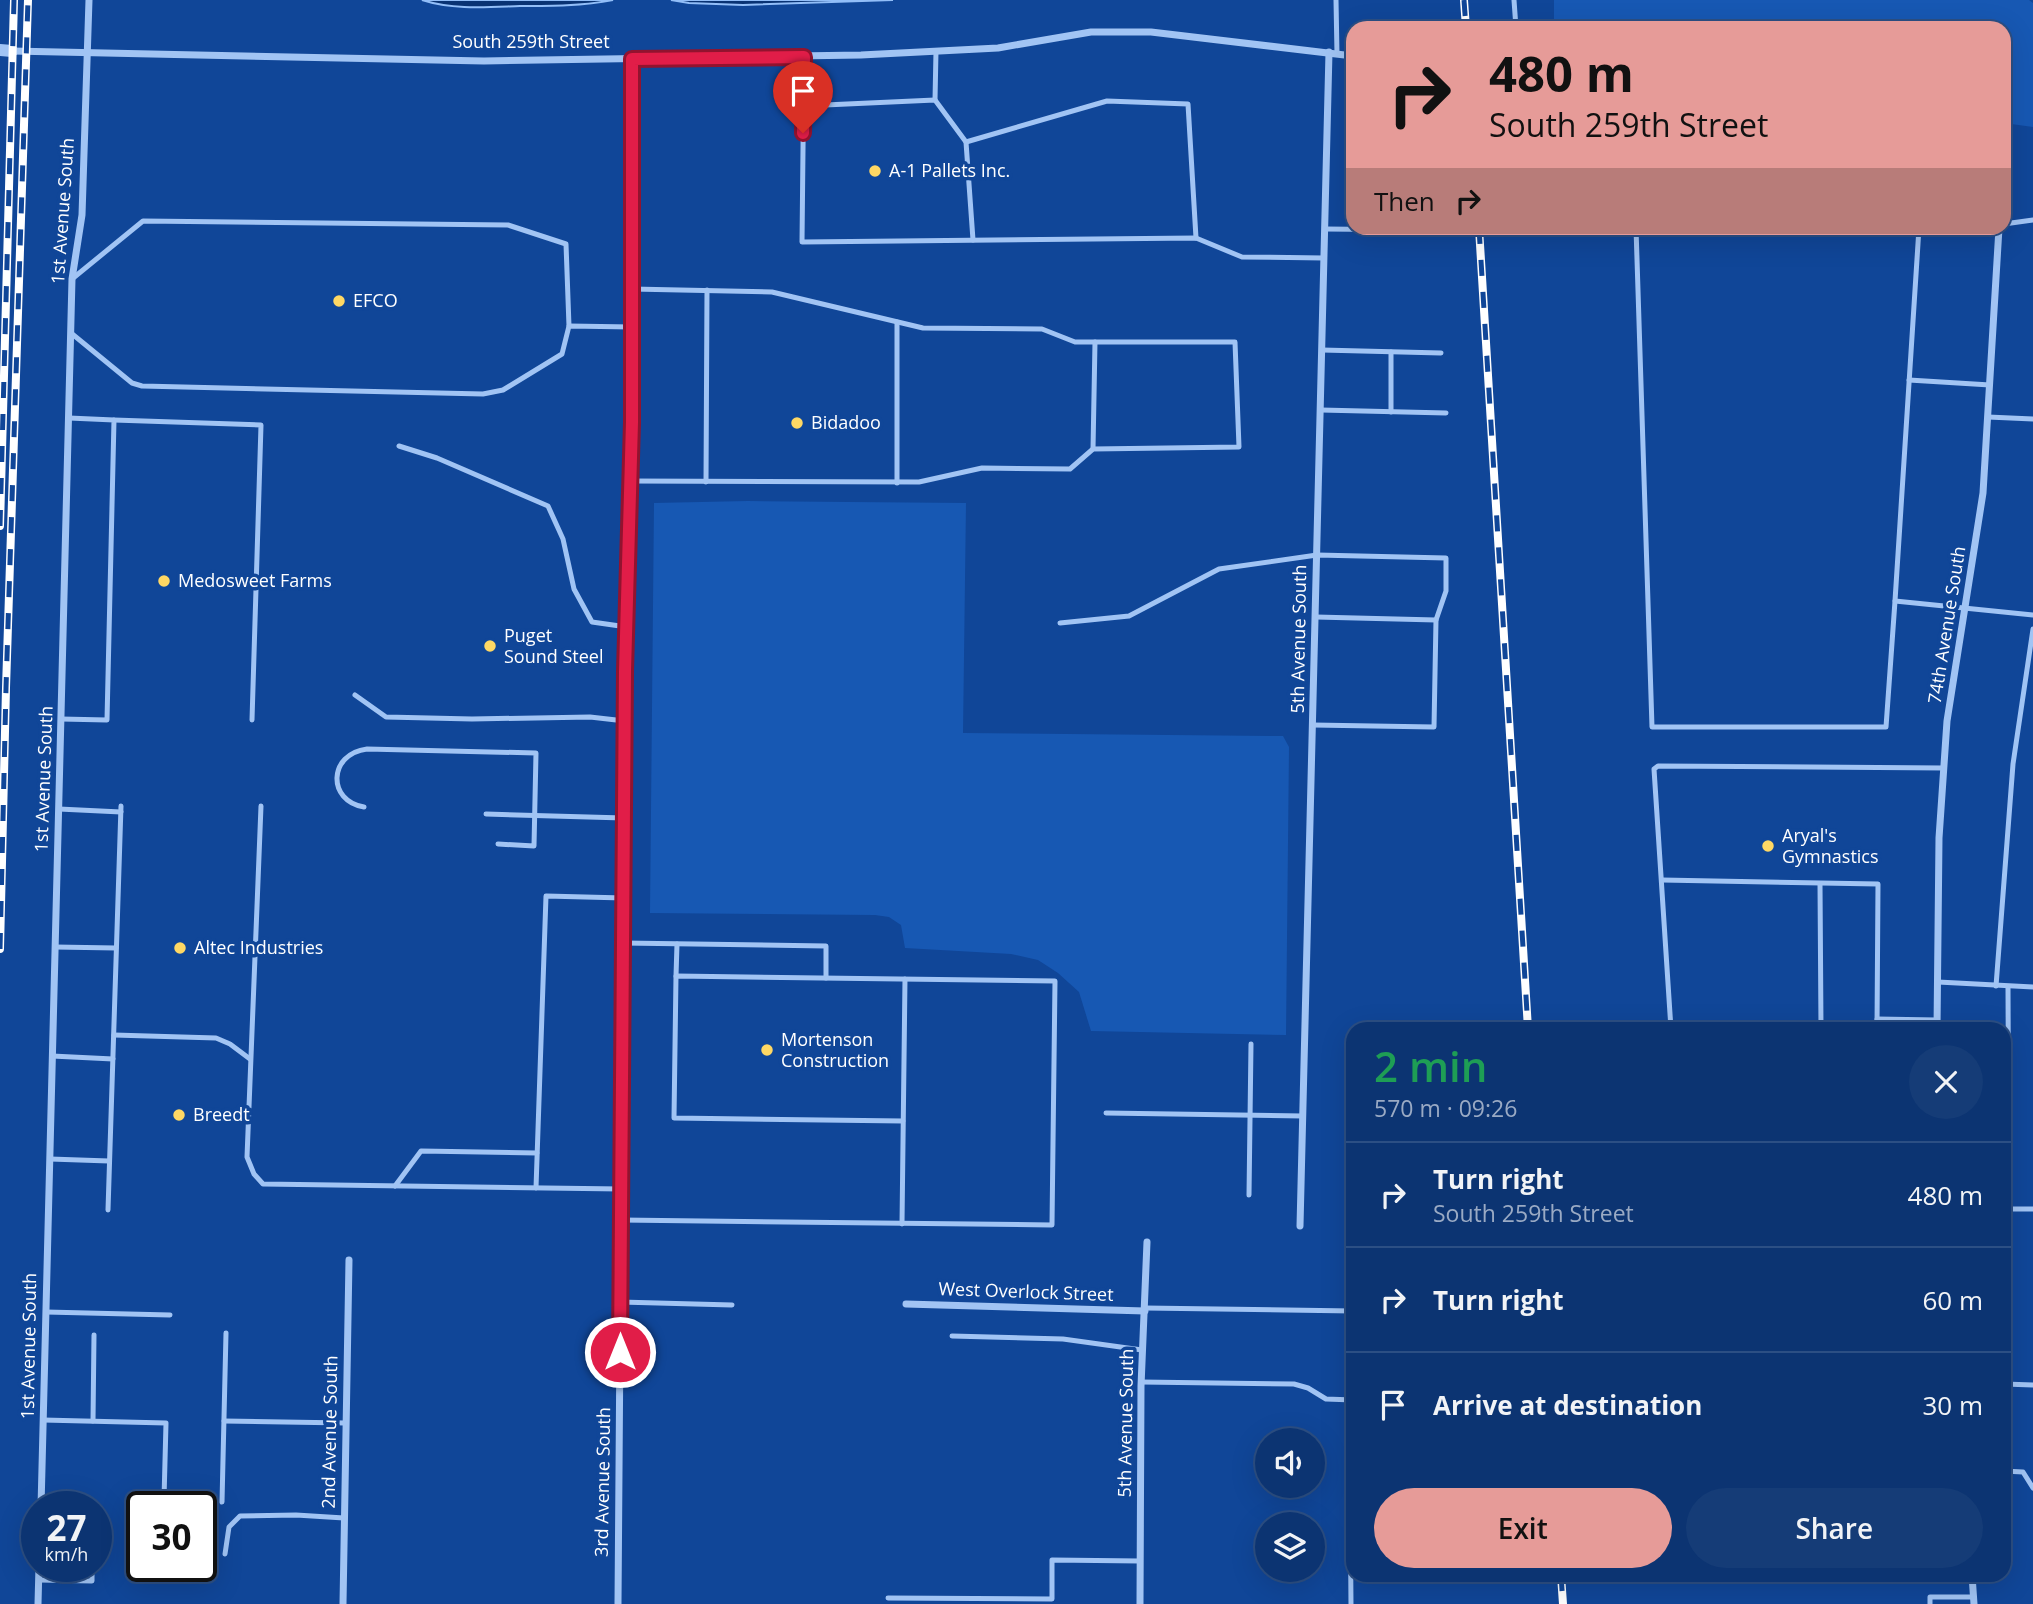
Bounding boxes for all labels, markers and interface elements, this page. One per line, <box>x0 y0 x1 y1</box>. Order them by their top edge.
street label: South 259th Street <box>452 29 610 53</box>
text: 480 m <box>1489 40 1634 106</box>
icon: right <box>1374 49 1465 140</box>
pin <box>773 61 833 133</box>
icon: arrive <box>784 72 822 110</box>
text: South 259th Street <box>1489 103 1768 146</box>
street label: 1st Avenue South <box>45 137 79 285</box>
place label: A-1 Pallets Inc. <box>889 158 1010 182</box>
marker: A-1 Pallets Inc. <box>867 163 883 179</box>
icon: right <box>1449 182 1487 220</box>
text: Then <box>1374 183 1435 219</box>
place label: EFCO <box>353 288 398 312</box>
marker: EFCO <box>331 293 347 309</box>
place label: Bidadoo <box>811 410 881 434</box>
marker: Bidadoo <box>789 415 805 431</box>
street label: 74th Avenue South <box>1922 544 1970 705</box>
street label: 5th Avenue South <box>1285 564 1311 714</box>
place label: Medosweet Farms <box>178 568 332 592</box>
marker: Medosweet Farms <box>156 573 172 589</box>
place label: Puget Sound Steel <box>504 623 604 668</box>
marker: Puget Sound Steel <box>482 638 498 654</box>
street label: 1st Avenue South <box>28 705 58 853</box>
place label: Aryal's Gymnastics <box>1782 823 1879 868</box>
marker: Aryal's Gymnastics <box>1760 838 1776 854</box>
place label: Altec Industries <box>194 935 323 959</box>
marker: Altec Industries <box>172 940 188 956</box>
place label: Mortenson Construction <box>781 1027 889 1072</box>
text: 2 min <box>1374 1037 1487 1094</box>
marker: Mortenson Construction <box>759 1042 775 1058</box>
button: close <box>1909 1045 1983 1119</box>
text: 570 m · 09:26 <box>1374 1092 1517 1124</box>
place label: Breedt <box>193 1102 250 1126</box>
marker: Breedt <box>171 1107 187 1123</box>
text: Turn right <box>1433 1161 1564 1197</box>
icon: right <box>1374 1176 1412 1214</box>
text: 480 m <box>1908 1177 1983 1213</box>
text: South 259th Street <box>1433 1197 1634 1229</box>
street label: 1st Avenue South <box>15 1273 41 1419</box>
street label: West Overlock Street <box>938 1276 1114 1306</box>
icon: right <box>1374 1281 1412 1319</box>
text: Turn right <box>1433 1282 1564 1318</box>
text: 60 m <box>1922 1282 1983 1318</box>
position arrow <box>583 1315 657 1389</box>
street label: 5th Avenue South <box>1112 1348 1138 1498</box>
street label: 2nd Avenue South <box>316 1355 342 1509</box>
icon: arrive <box>1374 1386 1412 1424</box>
text: Arrive at destination <box>1433 1387 1702 1423</box>
text: 30 m <box>1922 1387 1983 1423</box>
street label: 3rd Avenue South <box>589 1407 615 1557</box>
map controls <box>1255 1428 1325 1582</box>
button: sound <box>1255 1428 1325 1498</box>
button: Exit <box>1374 1488 1672 1568</box>
button: Share <box>1686 1488 1983 1568</box>
speed limit sign: 30 <box>126 1491 217 1582</box>
text: 27 <box>46 1504 87 1551</box>
button: layers <box>1255 1512 1325 1582</box>
text: km/h <box>45 1542 88 1566</box>

